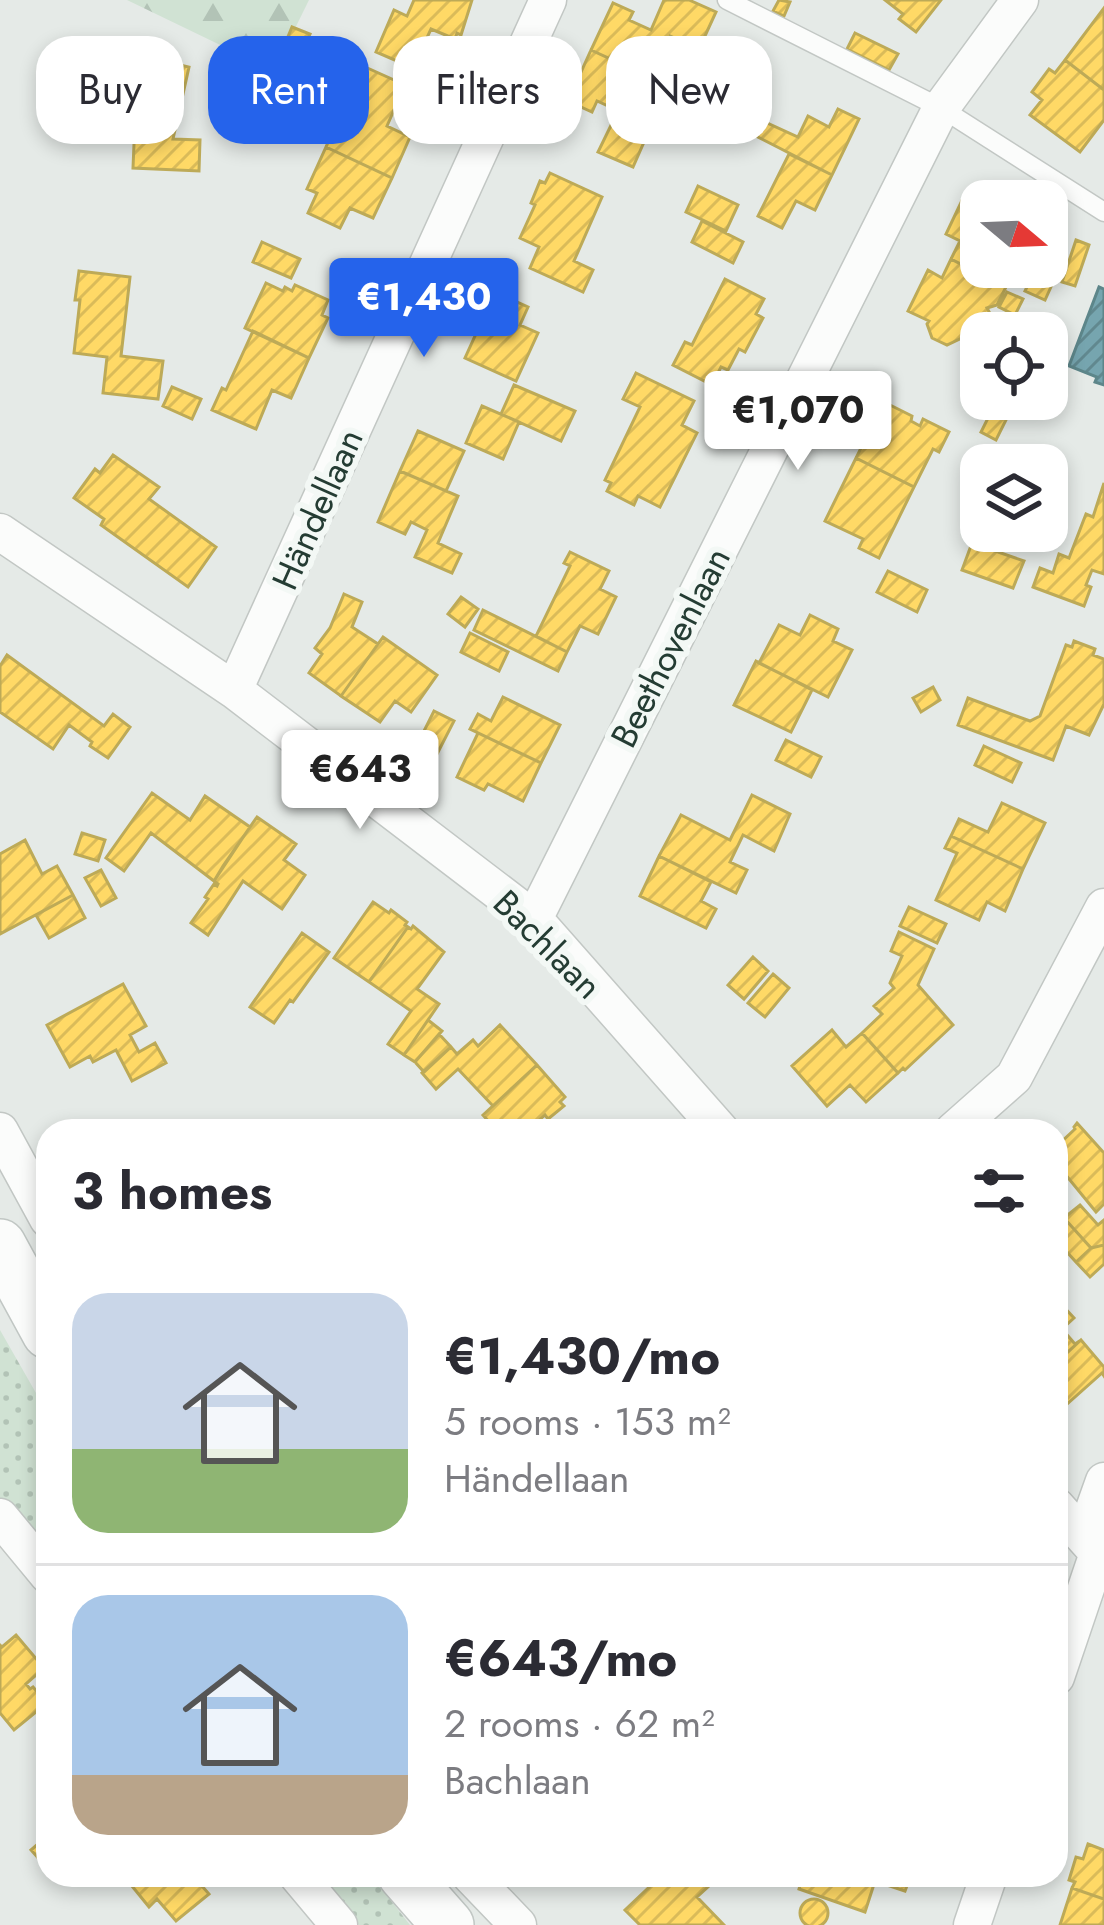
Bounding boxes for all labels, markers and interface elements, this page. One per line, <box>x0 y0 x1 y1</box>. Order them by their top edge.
chip: Buy <box>36 36 184 144</box>
chip: Rent <box>208 36 369 144</box>
chip: Filters <box>393 36 582 144</box>
chip: New <box>606 36 772 144</box>
north arrow <box>960 180 1068 288</box>
map controls <box>960 180 1068 552</box>
pin: €1,430 <box>326 258 522 360</box>
text: €1,430 <box>356 268 492 325</box>
button: locate <box>960 312 1068 420</box>
pin: €1,070 <box>700 371 896 473</box>
text: €1,070 <box>731 381 865 438</box>
street label: Händellaan <box>258 420 376 598</box>
button: layers <box>960 444 1068 552</box>
street label: Beethovenlaan <box>597 538 743 756</box>
pin: €643 <box>289 730 431 832</box>
text: €643 <box>308 740 412 797</box>
street label: Bachlaan <box>482 878 614 1010</box>
text: 3 homes <box>72 1154 272 1228</box>
icon: filters <box>966 1158 1032 1224</box>
text: €1,430/mo <box>444 1319 720 1393</box>
icon: home <box>168 1341 312 1485</box>
text: 5 rooms · 153 m² <box>444 1393 731 1450</box>
text: Händellaan <box>444 1450 630 1507</box>
text: €643/mo <box>444 1621 677 1695</box>
icon: home <box>168 1643 312 1787</box>
text: 2 rooms · 62 m² <box>444 1695 715 1752</box>
text: Bachlaan <box>444 1752 591 1809</box>

